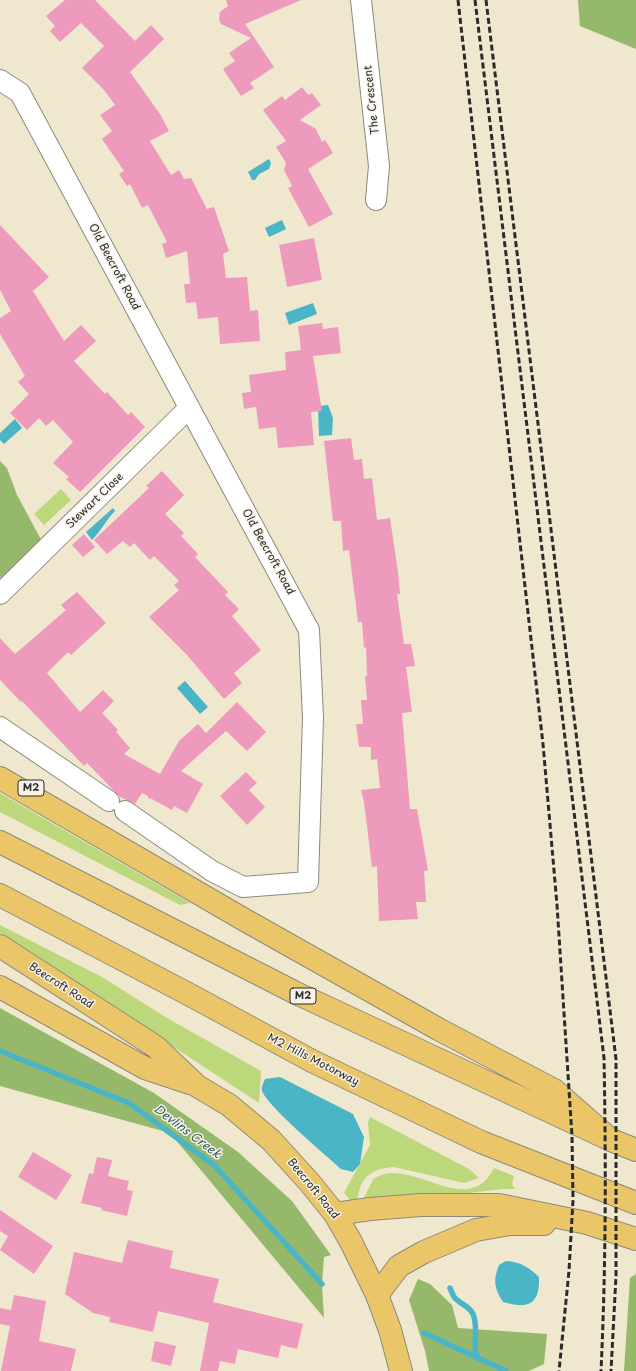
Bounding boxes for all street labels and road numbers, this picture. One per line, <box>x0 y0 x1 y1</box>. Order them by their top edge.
street label: The Crescent <box>362 65 382 135</box>
street label: Old Beecroft Road <box>86 221 142 313</box>
street label: Stewart Close <box>64 470 126 532</box>
street label: Old Beecroft Road <box>239 507 297 597</box>
road number: M2 <box>18 780 44 796</box>
street label: Beecroft Road <box>26 960 96 1012</box>
road number: M2 <box>290 988 316 1004</box>
street label: M2 Hills Motorway <box>265 1031 361 1089</box>
street label: Beecroft Road <box>285 1156 341 1222</box>

